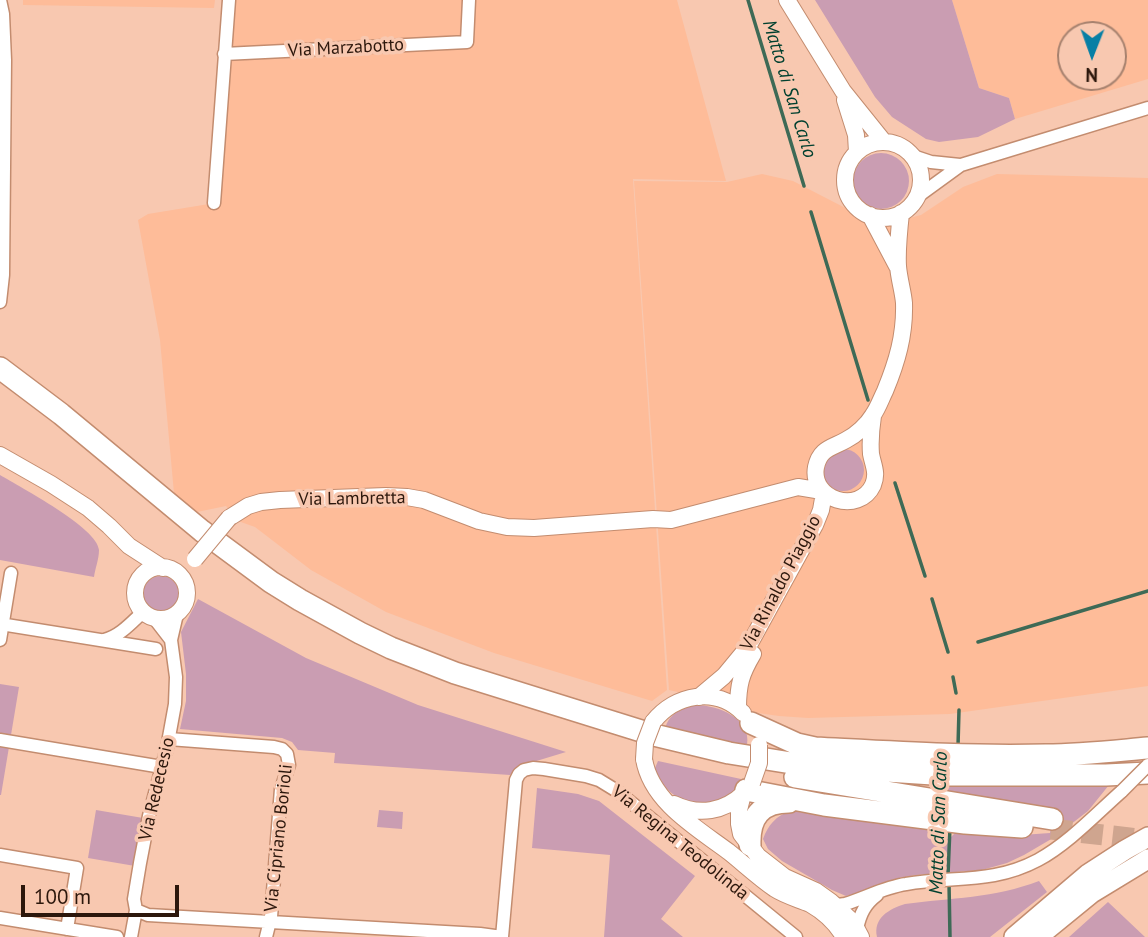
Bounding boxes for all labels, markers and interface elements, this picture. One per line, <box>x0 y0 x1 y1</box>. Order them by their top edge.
water label: Matto di San Carlo <box>757 17 821 161</box>
north arrow <box>1057 21 1127 91</box>
street label: Via Marzabotto <box>287 34 405 62</box>
text: N <box>1085 63 1098 87</box>
street label: Via Lambretta <box>298 487 406 511</box>
street label: Via Rinaldo Piaggio <box>736 512 826 654</box>
street label: Via Redecesio <box>135 735 179 843</box>
water label: Matto di San Carlo <box>925 751 953 895</box>
street label: Via Cipriano Borioli <box>260 763 298 913</box>
street label: Via Regina Teodolinda <box>607 781 753 905</box>
scale bar <box>24 870 182 914</box>
text: 100 m <box>34 883 91 910</box>

